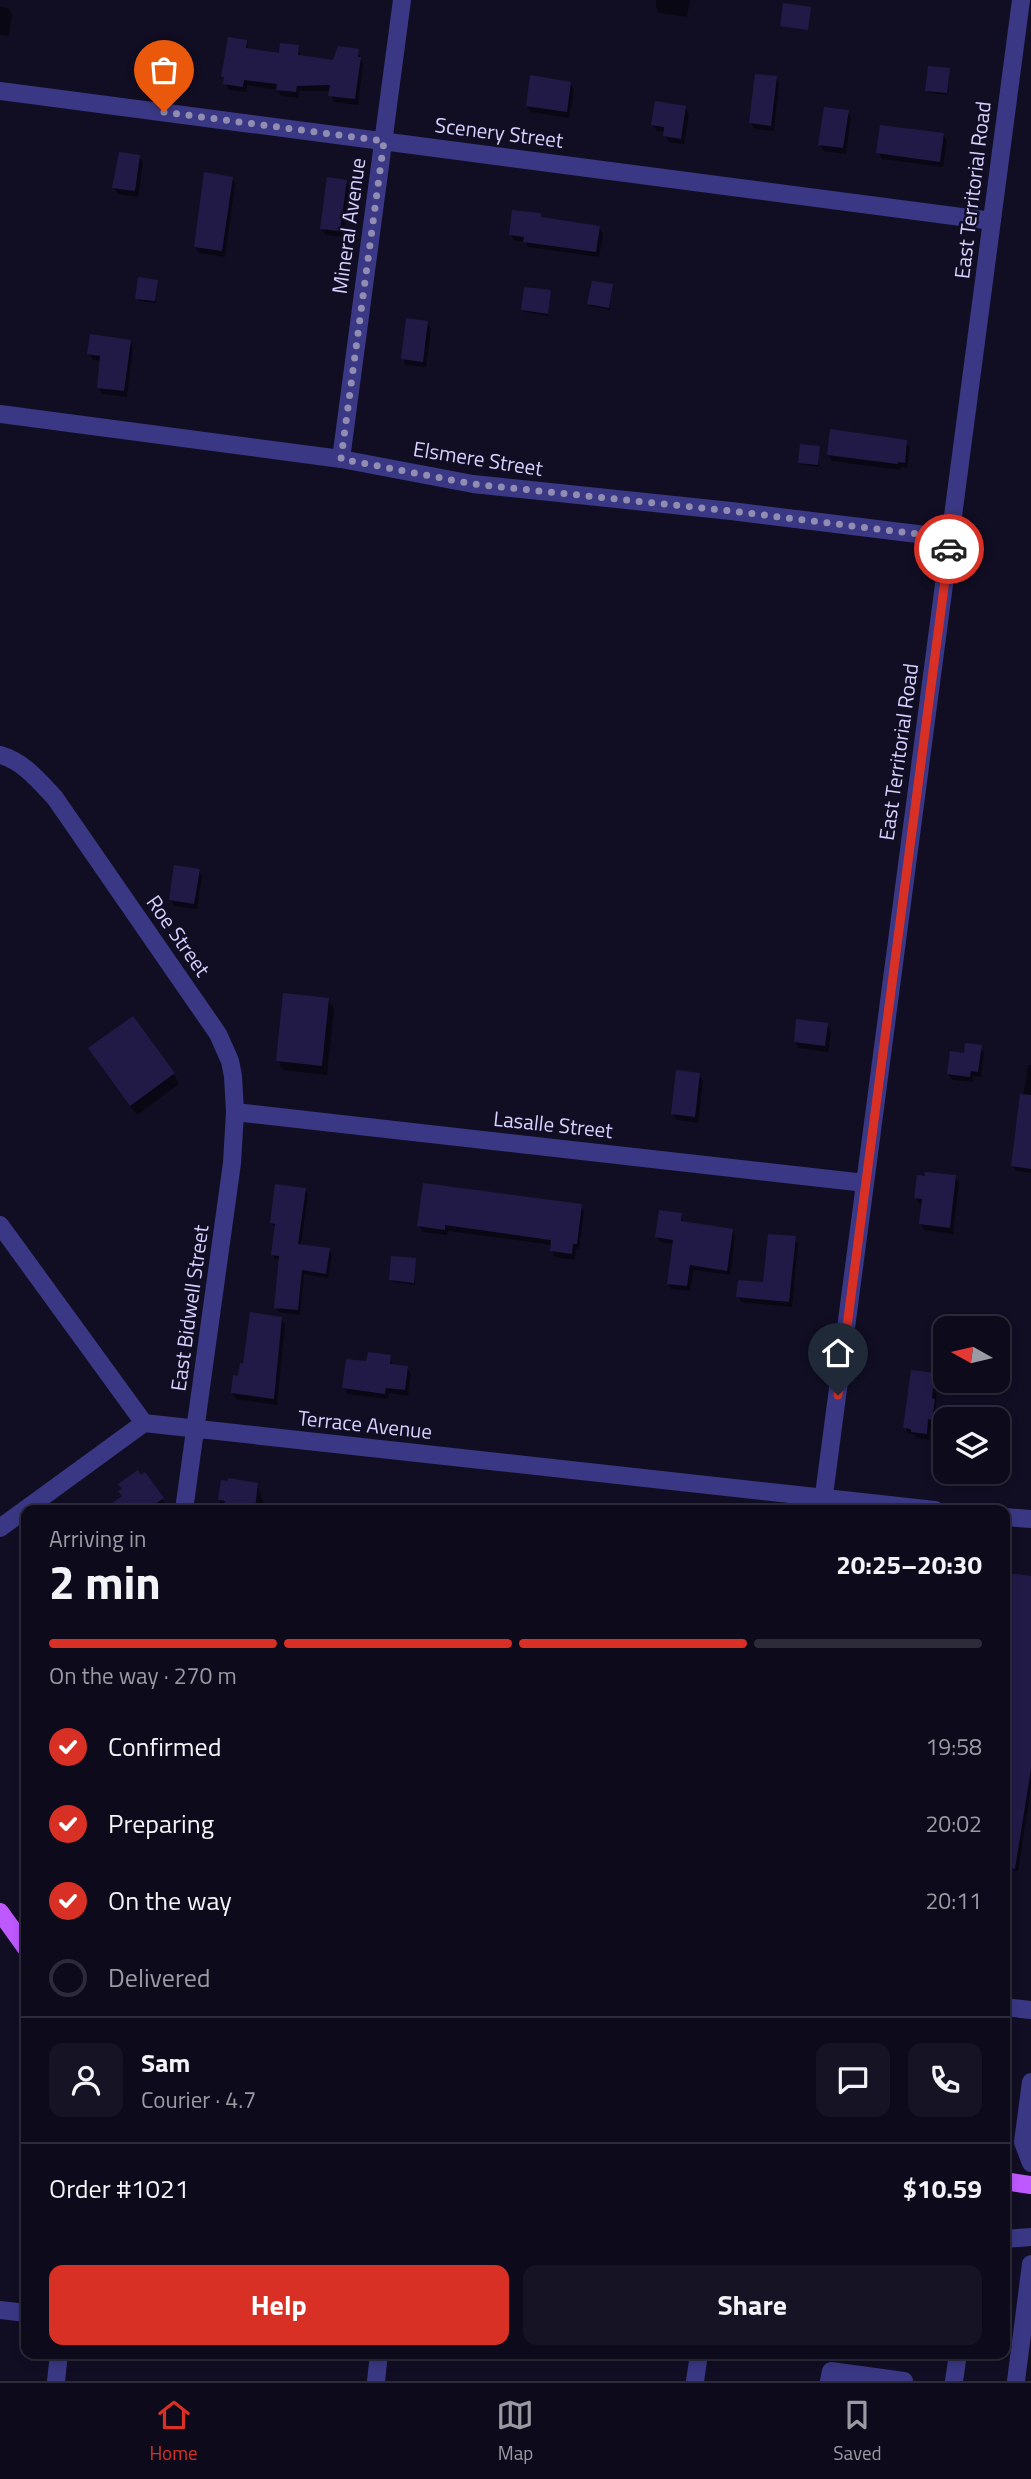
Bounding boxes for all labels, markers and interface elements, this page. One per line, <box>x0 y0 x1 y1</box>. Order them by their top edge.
pin <box>134 40 194 112</box>
icon: bag <box>145 51 183 89</box>
street label: East Territorial Road <box>945 99 999 280</box>
street label: Scenery Street <box>433 108 566 156</box>
street label: Mineral Avenue <box>323 156 373 296</box>
street label: Elsmere Street <box>411 432 546 484</box>
courier <box>914 514 984 584</box>
icon: car <box>930 530 968 568</box>
street label: East Territorial Road <box>870 661 926 842</box>
street label: Roe Street <box>139 888 219 983</box>
street label: Lasalle Street <box>492 1102 615 1146</box>
street label: East Bidwell Street <box>162 1222 217 1393</box>
north arrow <box>933 1316 1010 1393</box>
map controls <box>933 1316 1010 1484</box>
pin <box>808 1323 868 1395</box>
icon: home <box>819 1334 857 1372</box>
street label: Terrace Avenue <box>296 1401 434 1447</box>
button: layers <box>933 1407 1010 1484</box>
text: Arriving in <box>49 1521 146 1556</box>
text: 20:25–20:30 <box>836 1545 982 1584</box>
text: 2 min <box>49 1547 161 1617</box>
text: On the way · 270 m <box>49 1658 237 1693</box>
text: Confirmed <box>108 1727 222 1766</box>
icon: check <box>49 1728 87 1766</box>
text: 19:58 <box>925 1729 982 1764</box>
text: Preparing <box>108 1804 214 1843</box>
icon: check <box>49 1805 87 1843</box>
text: 20:02 <box>925 1806 982 1841</box>
text: On the way <box>108 1881 232 1920</box>
icon: check <box>49 1882 87 1920</box>
text: 20:11 <box>925 1883 982 1918</box>
text: Delivered <box>108 1958 211 1997</box>
button: person <box>49 2043 123 2117</box>
text: Sam <box>141 2043 190 2082</box>
button: chat <box>816 2043 890 2117</box>
button: phone <box>908 2043 982 2117</box>
text: Courier · 4.7 <box>141 2082 256 2117</box>
text: Order #1021 <box>49 2169 189 2208</box>
text: $10.59 <box>903 2169 982 2208</box>
button: Help <box>49 2265 509 2345</box>
button: Share <box>523 2265 982 2345</box>
tab: Home <box>149 2396 198 2467</box>
tab: Map <box>496 2396 534 2467</box>
tab: Saved <box>833 2396 882 2467</box>

